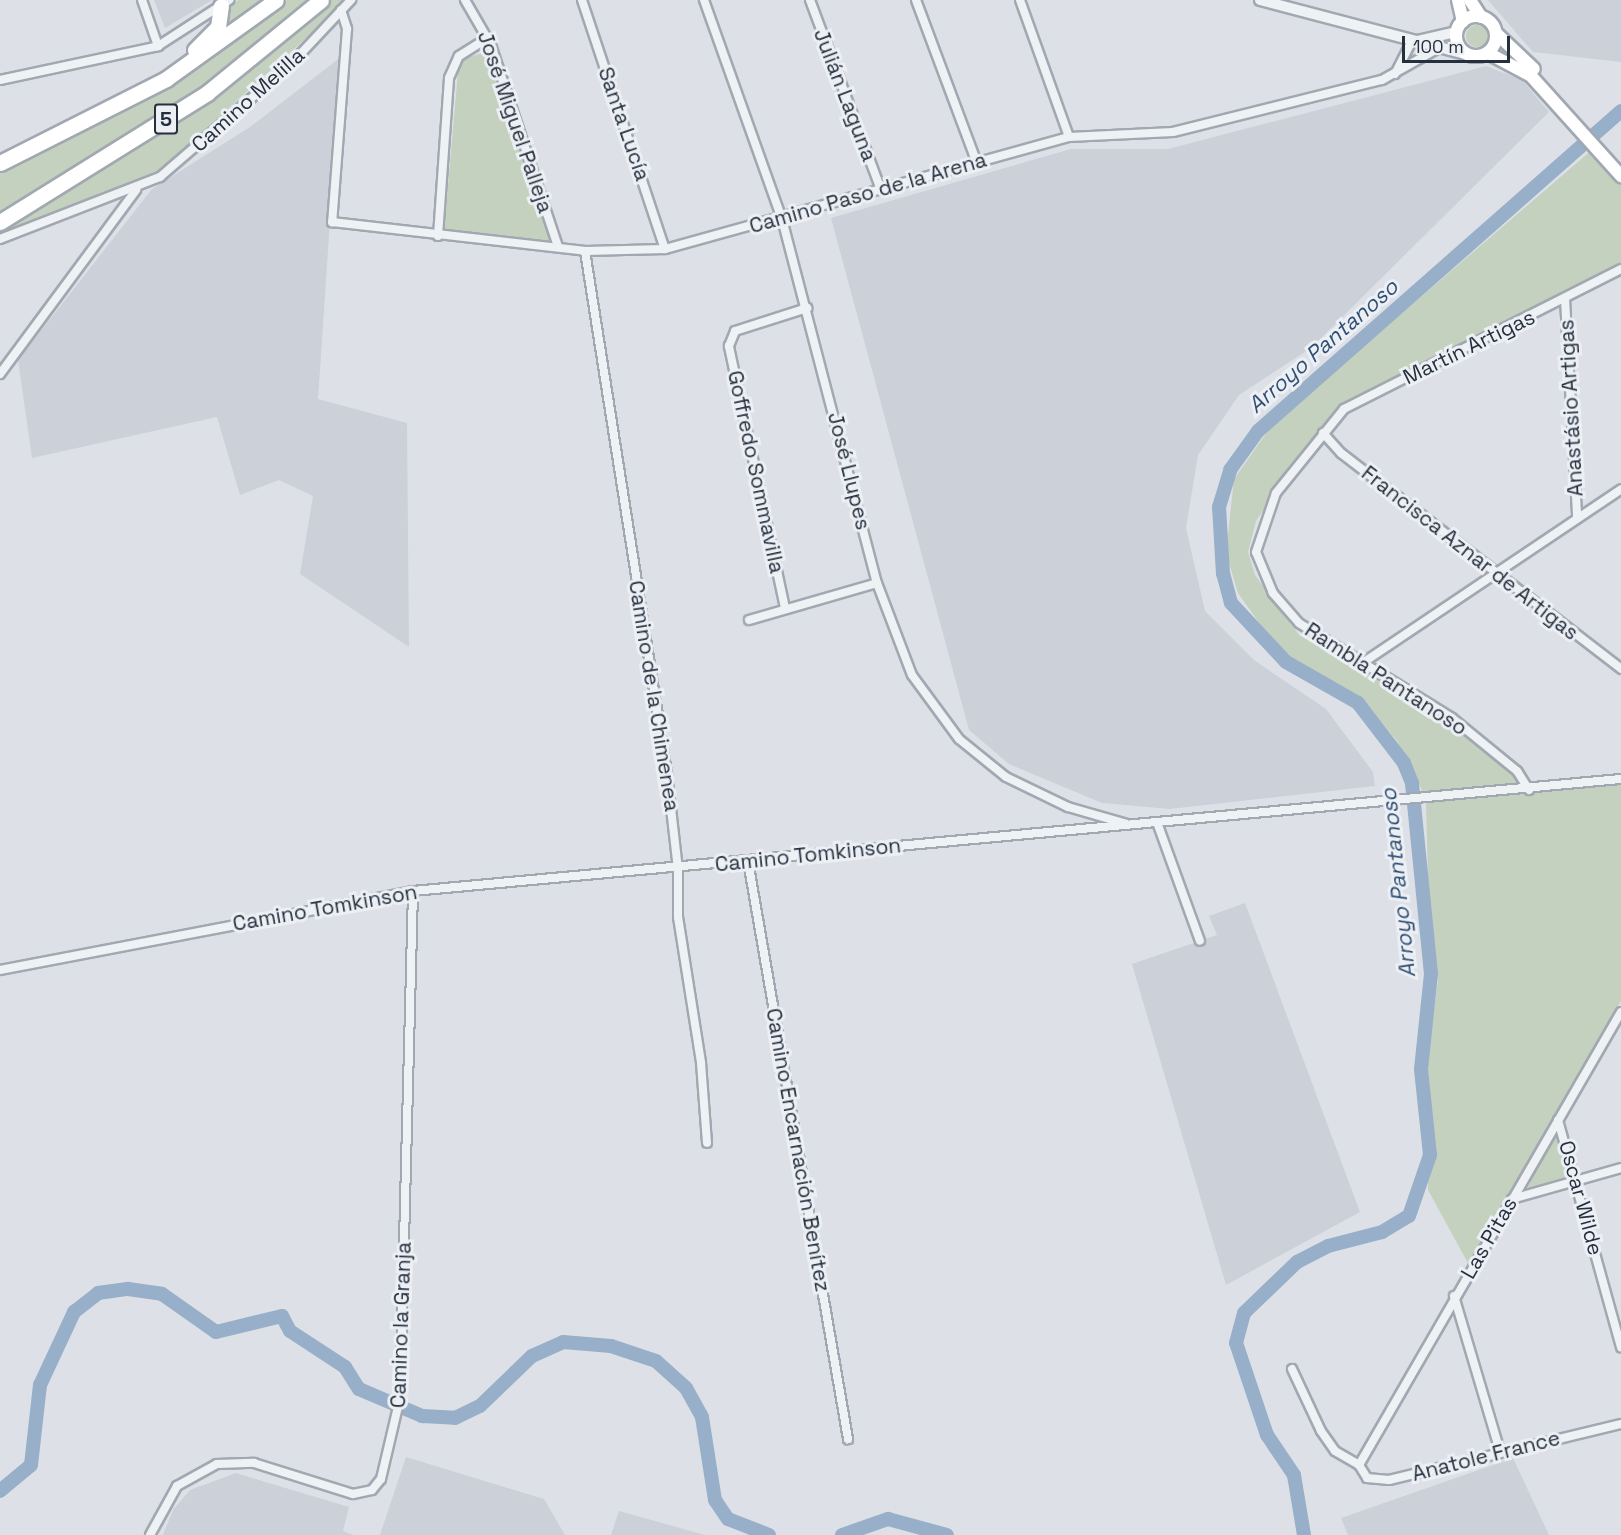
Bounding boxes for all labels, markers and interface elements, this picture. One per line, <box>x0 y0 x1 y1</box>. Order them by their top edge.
scale bar <box>1405 24 1513 62</box>
street label: Julián Laguna <box>808 25 882 165</box>
street label: José Miguel Palleja <box>472 28 558 216</box>
text: 100 m <box>1413 35 1464 58</box>
street label: Camino Melilla <box>186 43 310 157</box>
street label: Santa Lucía <box>593 64 655 184</box>
road number: 5 <box>154 102 178 136</box>
street label: Camino Paso de la Arena <box>746 147 990 239</box>
water label: Arroyo Pantanoso <box>1243 274 1403 418</box>
street label: Martín Artigas <box>1399 304 1539 390</box>
street label: Anastásio Artigas <box>1554 319 1588 497</box>
street label: Goffredo Sommavilla <box>722 368 790 576</box>
street label: José Llupes <box>822 410 876 532</box>
street label: Francisca Aznar de Artigas <box>1356 460 1584 646</box>
street label: Camino de la Chimenea <box>623 579 685 813</box>
street label: Rambla Pantanoso <box>1300 617 1472 741</box>
water label: Arroyo Pantanoso <box>1375 787 1421 979</box>
street label: Camino Tomkinson <box>713 833 903 877</box>
street label: Camino Tomkinson <box>230 879 420 937</box>
street label: Camino Encarnación Benítez <box>761 1006 835 1294</box>
street label: Oscar Wilde <box>1554 1138 1608 1258</box>
street label: Las Pitas <box>1456 1193 1522 1283</box>
street label: Camino la Granja <box>386 1241 416 1409</box>
street label: Anatole France <box>1409 1425 1563 1487</box>

